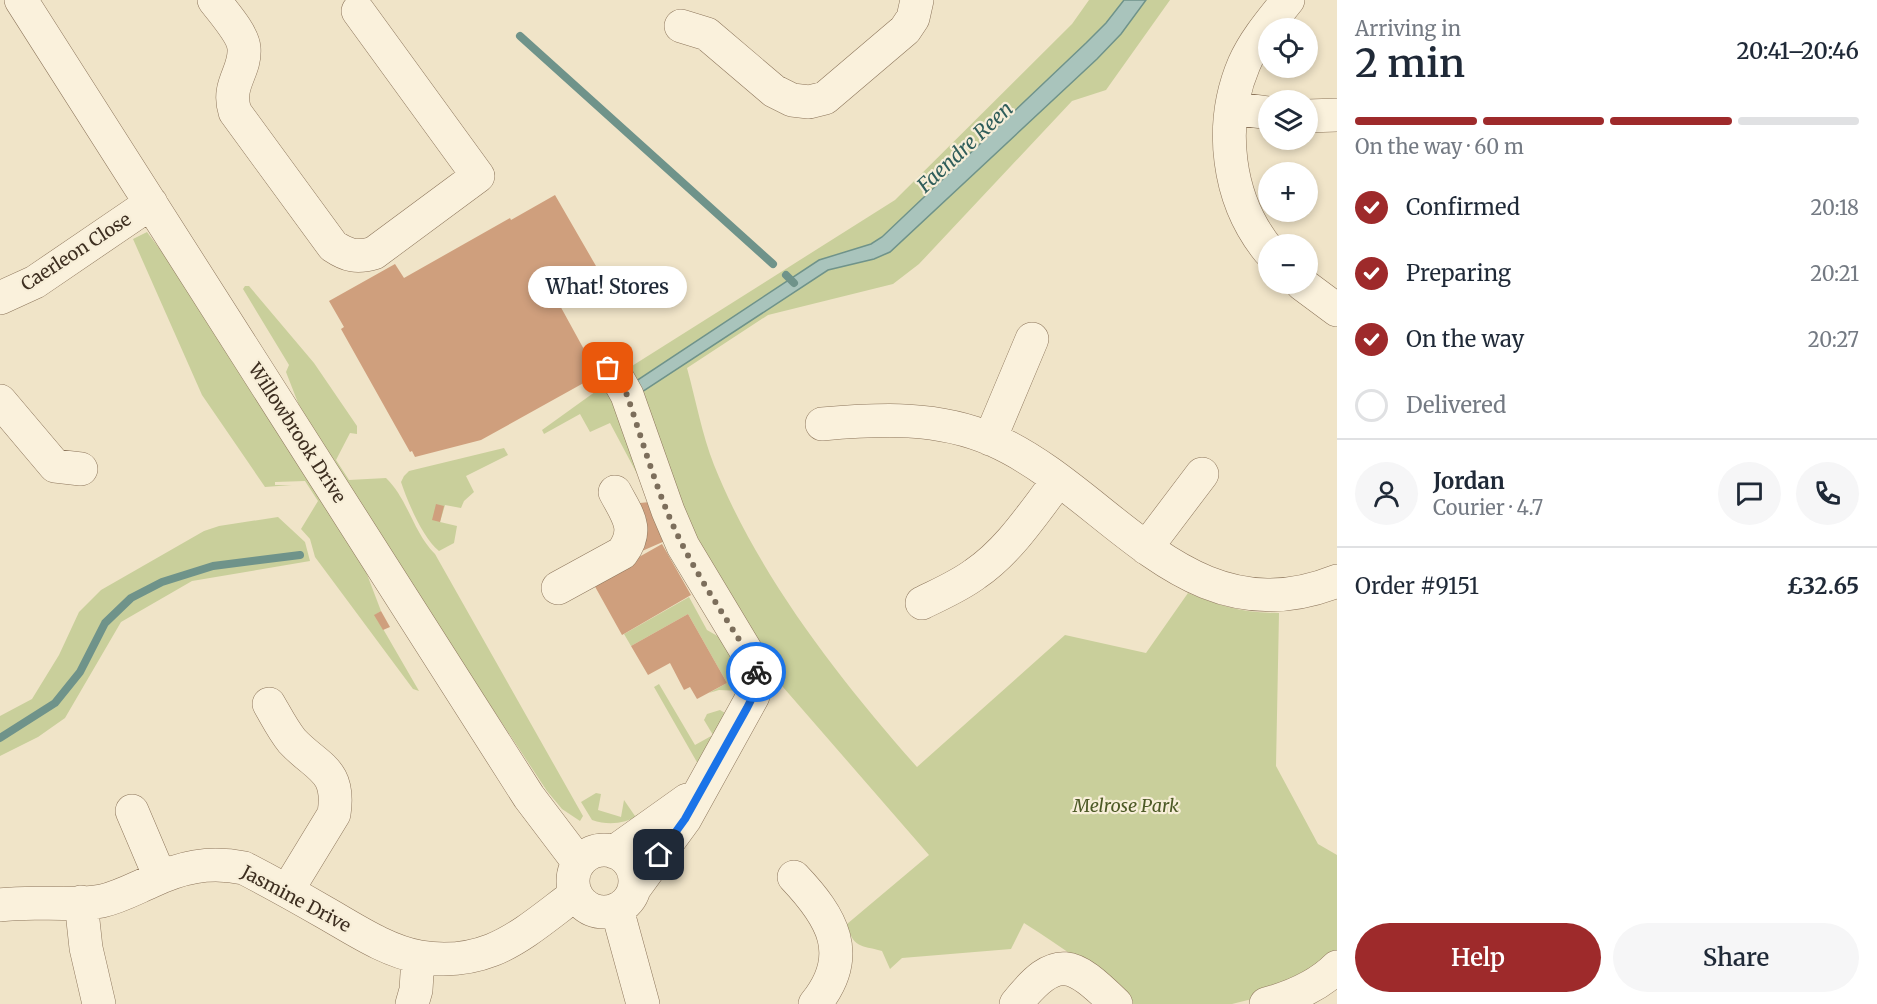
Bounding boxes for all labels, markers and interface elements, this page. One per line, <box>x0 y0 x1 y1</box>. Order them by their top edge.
text: Arriving in <box>1355 16 1461 41</box>
map controls <box>1258 18 1318 294</box>
button: locate <box>1258 18 1318 78</box>
text: 20:41–20:46 <box>1736 37 1859 65</box>
text: 2 min <box>1355 39 1465 88</box>
button: layers <box>1258 90 1318 150</box>
water label: Faendre Reen <box>911 96 1018 198</box>
text: On the way · 60 m <box>1355 134 1524 159</box>
button: + <box>1258 162 1318 222</box>
icon: check <box>1355 191 1388 224</box>
text: Confirmed <box>1406 193 1520 221</box>
text: 20:18 <box>1811 195 1859 220</box>
street label: Caerleon Close <box>16 207 135 296</box>
button: − <box>1258 234 1318 294</box>
icon: check <box>1355 257 1388 290</box>
text: Preparing <box>1406 259 1511 287</box>
text: 20:21 <box>1810 261 1859 286</box>
callout: What! Stores <box>528 266 688 308</box>
text: What! Stores <box>546 274 669 299</box>
icon: check <box>1355 323 1388 356</box>
text: On the way <box>1406 325 1524 353</box>
text: 20:27 <box>1808 327 1859 352</box>
pin <box>582 342 633 393</box>
icon: bag <box>591 351 624 384</box>
street label: Willowbrook Drive <box>243 358 351 507</box>
text: Delivered <box>1406 391 1506 419</box>
button: person <box>1355 462 1418 525</box>
button: chat <box>1718 462 1781 525</box>
button: phone <box>1796 462 1859 525</box>
text: Jordan <box>1433 467 1505 495</box>
text: Courier · 4.7 <box>1433 495 1543 520</box>
text: Order #9151 <box>1355 572 1479 600</box>
text: £32.65 <box>1786 572 1859 600</box>
courier <box>726 642 786 702</box>
icon: bike <box>740 656 773 689</box>
park label: Melrose Park <box>1072 794 1179 817</box>
pin <box>633 829 684 880</box>
icon: home <box>642 838 675 871</box>
street label: Jasmine Drive <box>237 860 355 937</box>
button: Help <box>1355 923 1601 992</box>
button: Share <box>1613 923 1859 992</box>

